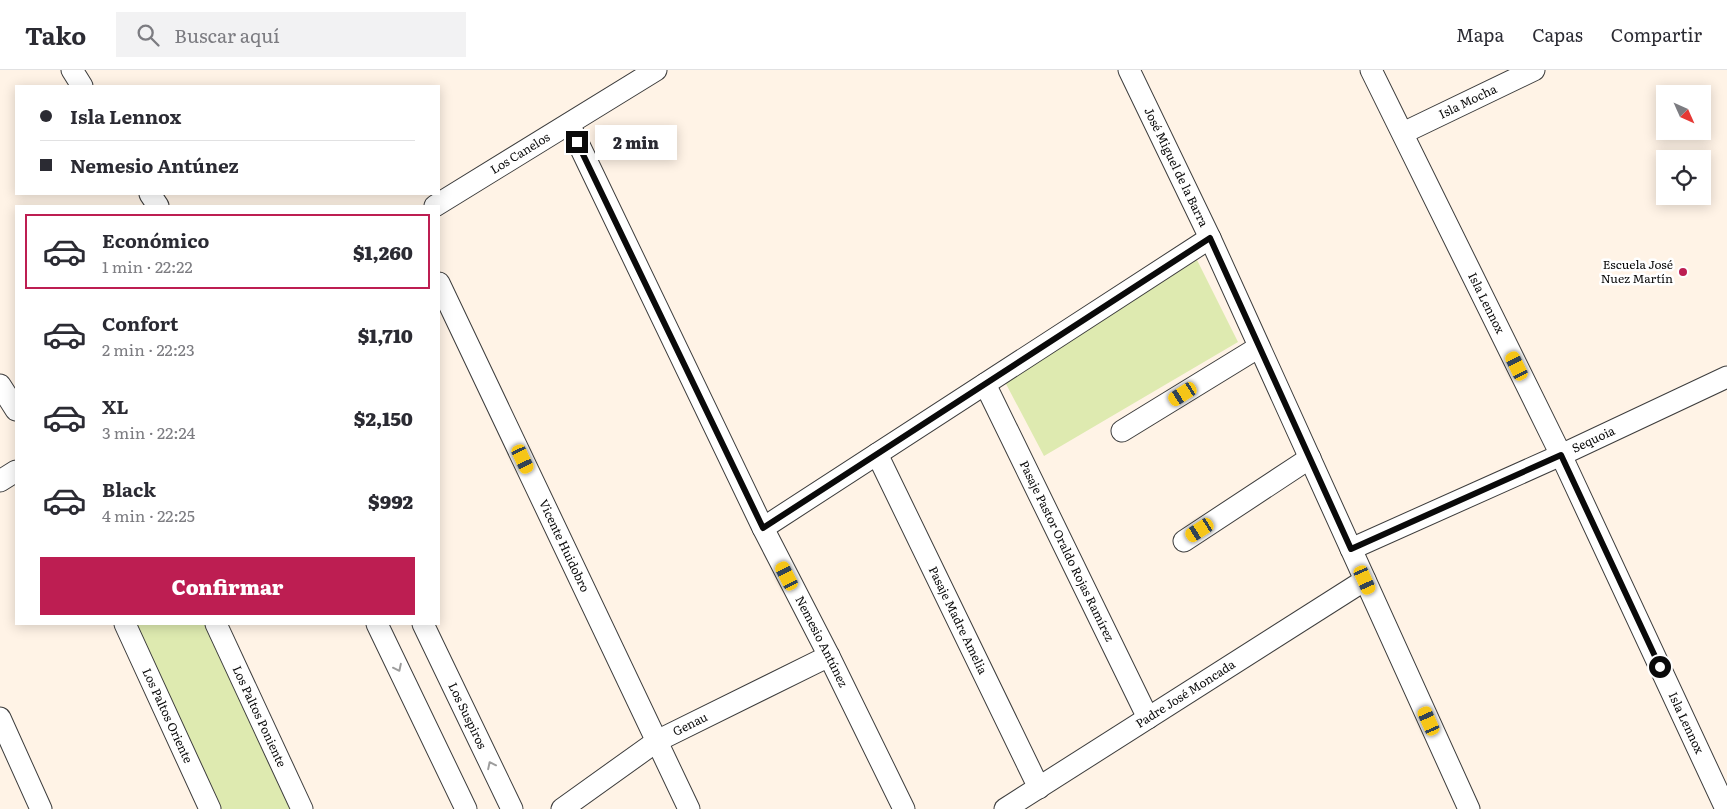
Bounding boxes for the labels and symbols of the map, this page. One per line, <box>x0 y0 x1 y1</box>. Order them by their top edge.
street label: Isla Mocha <box>1435 79 1500 123</box>
north arrow <box>1656 85 1711 140</box>
street label: José Miguel de la Barra <box>1140 104 1214 230</box>
callout: 2 min <box>594 124 677 160</box>
street label: Los Canelos <box>486 127 553 178</box>
route end <box>566 131 588 153</box>
place label: Escuela José Nuez Martín <box>1601 255 1673 287</box>
marker: Escuela José Nuez Martín <box>1677 266 1689 278</box>
street label: Isla Lennox <box>1464 269 1510 337</box>
car <box>1503 349 1530 383</box>
car <box>1166 380 1199 408</box>
street label: Sequoia <box>1569 421 1618 457</box>
car <box>509 442 536 476</box>
street label: Pasaje Pastor Oraldo Rojas Ramírez <box>1016 457 1119 644</box>
street label: Vicente Huidobro <box>535 496 595 595</box>
car <box>1183 516 1216 544</box>
car <box>773 559 800 593</box>
street label: Pasaje Madre Amelia <box>925 563 993 678</box>
car <box>1352 563 1377 597</box>
street label: Nemesio Antúnez <box>791 592 853 690</box>
street label: Padre José Moncada <box>1132 655 1239 732</box>
route start <box>1649 656 1671 678</box>
street label: Los Paltos Poniente <box>228 662 291 770</box>
one-way arrow <box>392 663 402 672</box>
street label: Los Paltos Oriente <box>138 665 198 766</box>
street label: Los Suspiros <box>444 679 492 752</box>
street label: Isla Lennox <box>1665 689 1709 757</box>
car <box>1416 704 1441 738</box>
street label: Genau <box>669 707 711 740</box>
one-way arrow <box>486 761 497 770</box>

